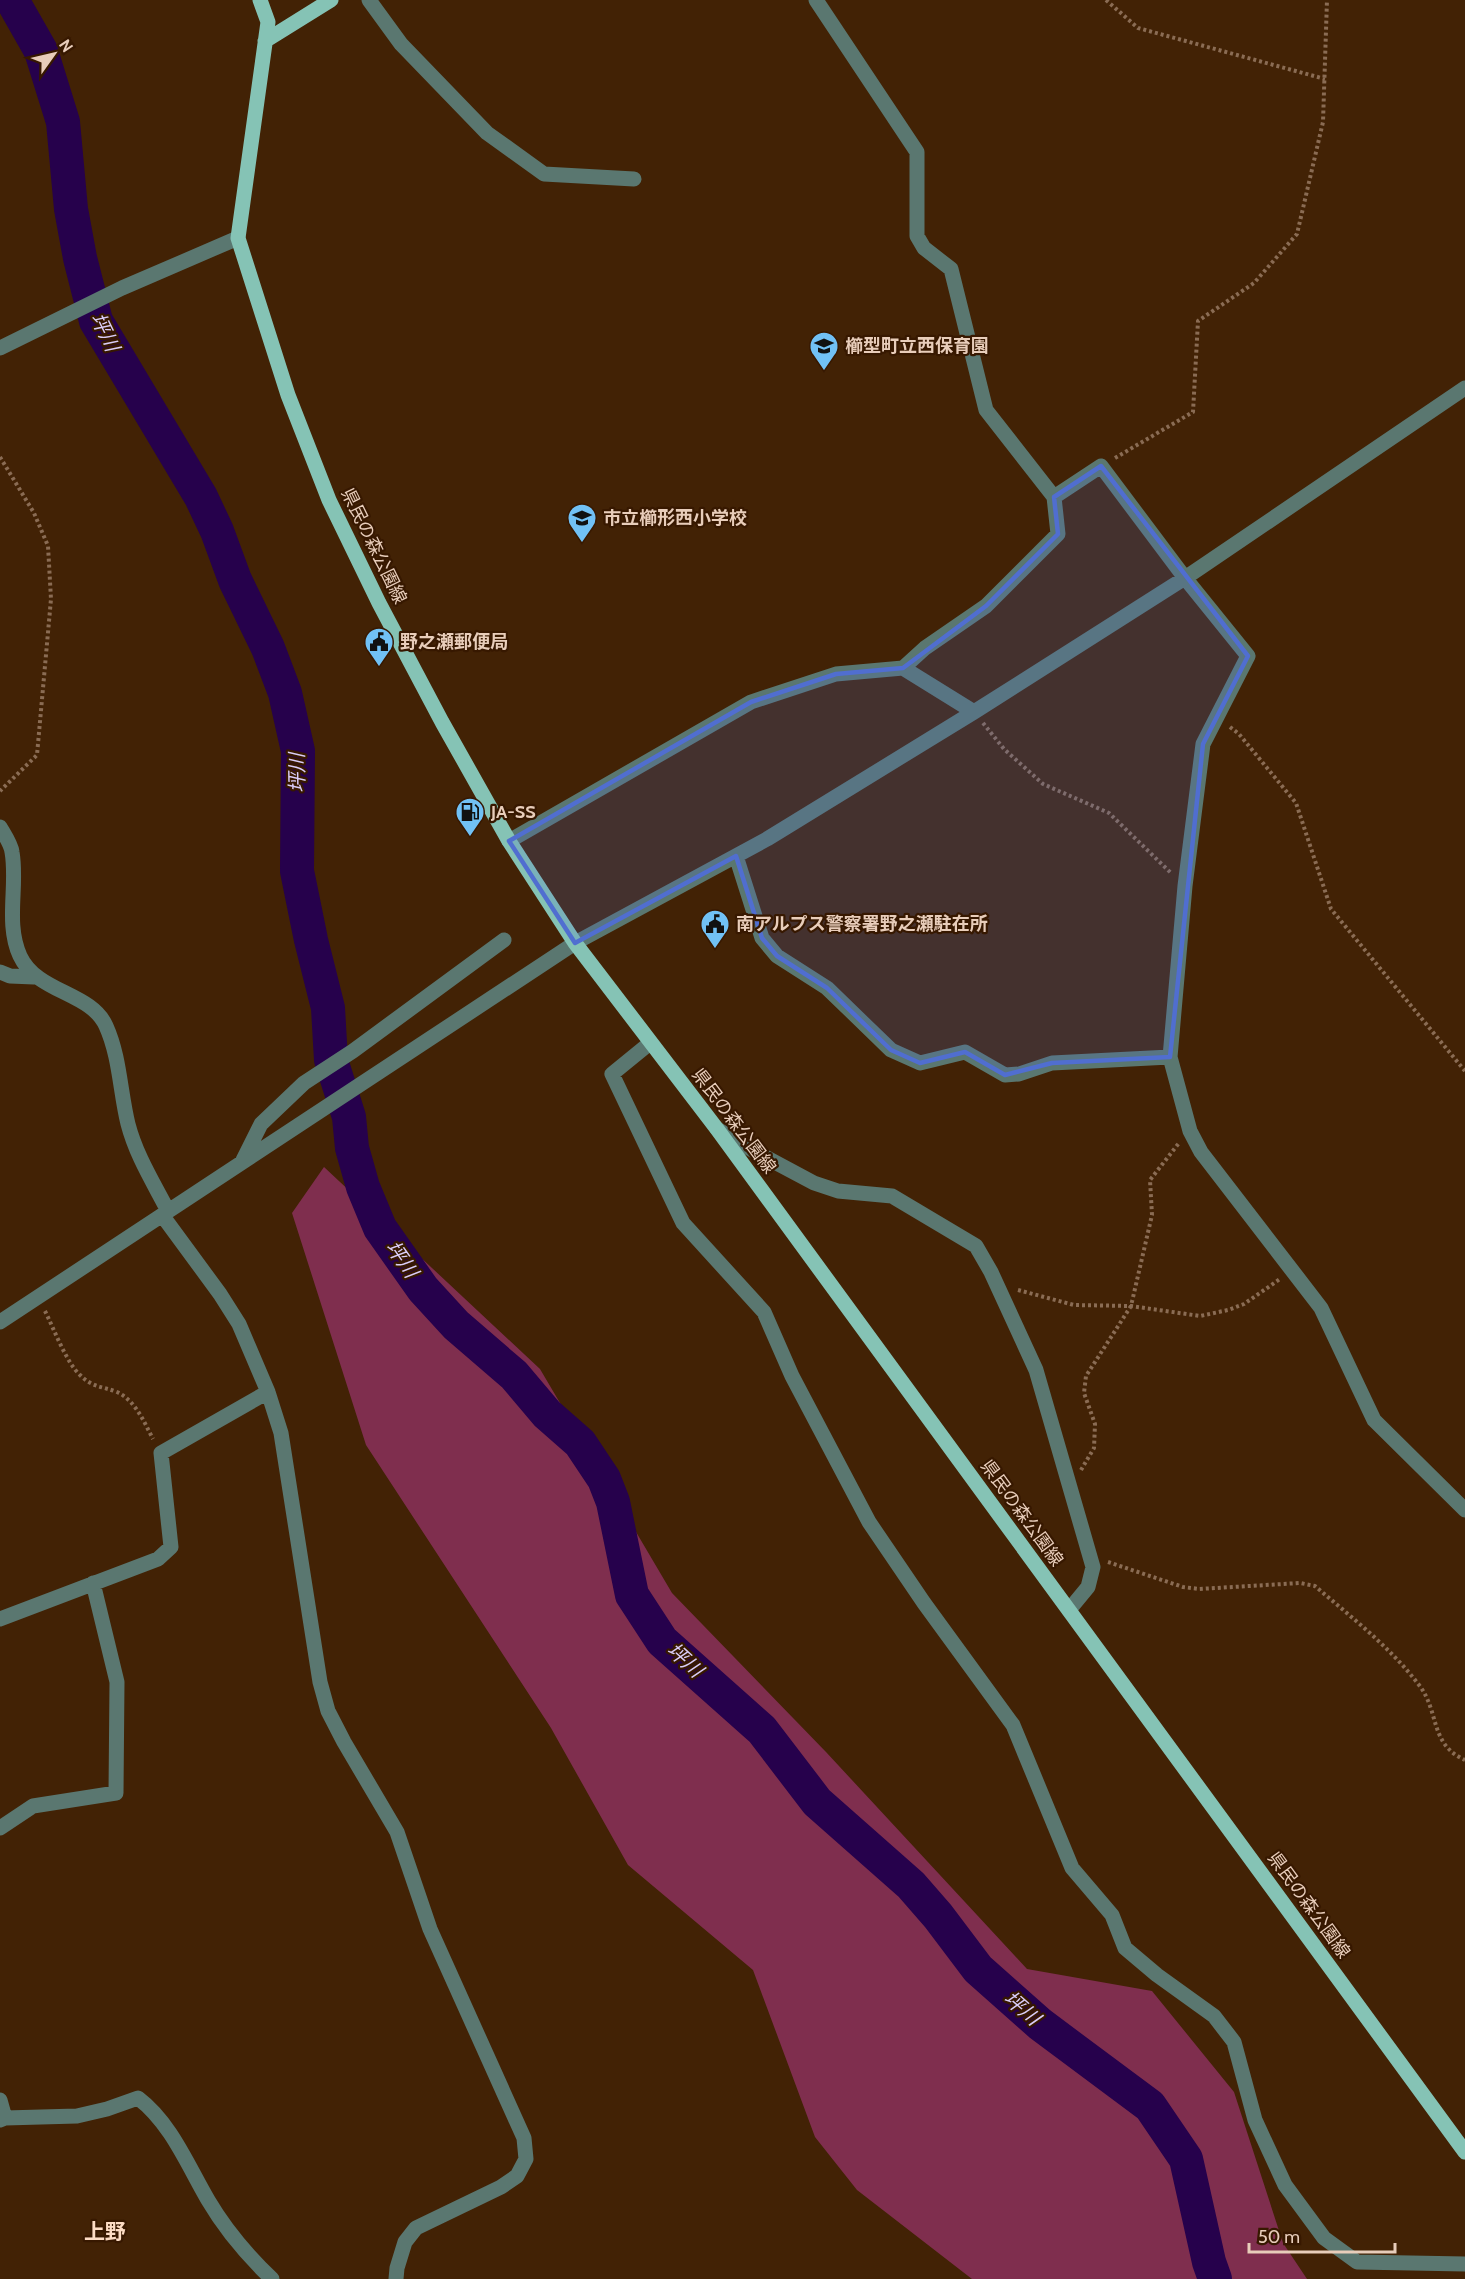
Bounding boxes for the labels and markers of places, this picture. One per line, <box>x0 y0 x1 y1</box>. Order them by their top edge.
school or university icon: 櫛型町立西保育園 <box>808 330 840 372</box>
place label: 櫛型町立西保育園 <box>845 335 989 357</box>
school or university icon: 市立櫛形西小学校 <box>566 502 598 544</box>
place label: 市立櫛形西小学校 <box>603 507 747 529</box>
public building icon: 野之瀬郵便局 <box>363 626 395 668</box>
place label: 野之瀬郵便局 <box>400 631 508 653</box>
fuel station icon: JA-SS <box>454 796 486 838</box>
place label: JA-SS <box>490 801 536 823</box>
public building icon: 南アルプス警察署野之瀬駐在所 <box>699 908 731 950</box>
place label: 南アルプス警察署野之瀬駐在所 <box>736 913 988 935</box>

